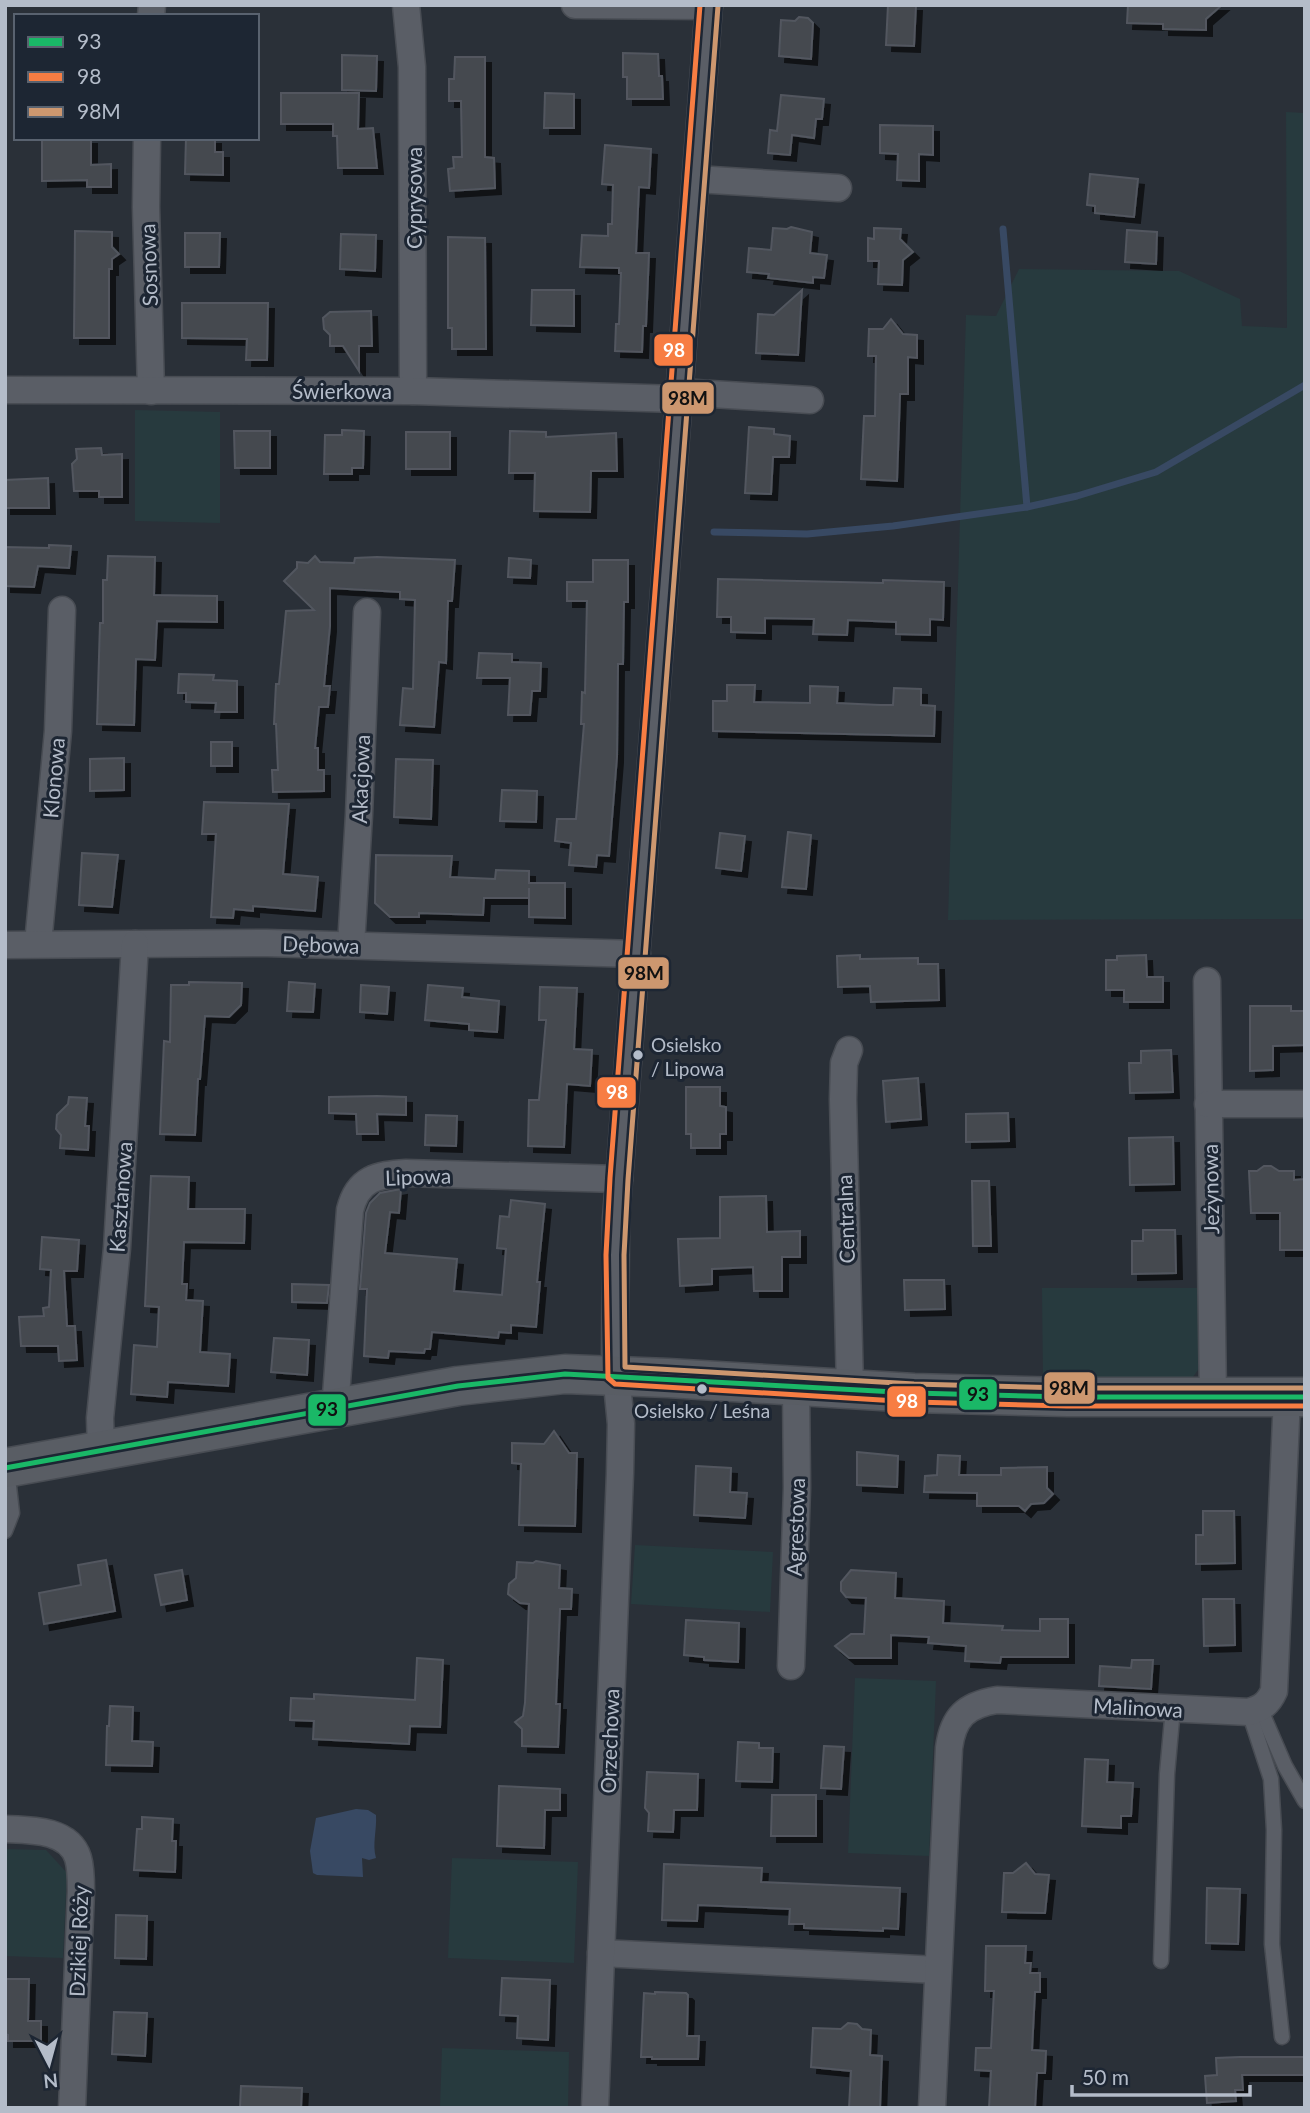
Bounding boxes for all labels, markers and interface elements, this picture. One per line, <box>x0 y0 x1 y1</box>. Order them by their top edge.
legend <box>14 14 259 140</box>
text: 93 <box>77 28 101 53</box>
text: 98 <box>77 63 101 88</box>
text: 98M <box>77 98 121 123</box>
street label: Cyprysowa <box>401 147 426 249</box>
street label: Sosnowa <box>134 223 162 307</box>
line badge: 98 <box>653 333 694 367</box>
text: 98 <box>663 338 685 361</box>
street label: Świerkowa <box>292 378 392 403</box>
line badge: 98M <box>661 381 715 415</box>
text: 98M <box>668 386 708 409</box>
street label: Akacjowa <box>346 734 374 824</box>
street label: Klonowa <box>37 737 69 819</box>
street label: Dębowa <box>282 930 360 958</box>
line badge: 98M <box>617 956 670 990</box>
text: 98M <box>624 961 664 984</box>
place label: Osielsko / Lipowa <box>651 1033 724 1080</box>
marker: Osielsko / Lipowa <box>631 1048 645 1062</box>
line badge: 98 <box>596 1076 637 1109</box>
text: 98 <box>606 1080 628 1103</box>
street label: Kasztanowa <box>104 1141 136 1253</box>
street label: Jeżynowa <box>1197 1144 1223 1234</box>
street label: Lipowa <box>385 1162 451 1190</box>
street label: Centralna <box>831 1174 859 1264</box>
line badge: 98M <box>1043 1371 1096 1405</box>
text: 98M <box>1049 1376 1089 1399</box>
line badge: 93 <box>958 1378 998 1411</box>
marker: Osielsko / Leśna <box>695 1382 709 1396</box>
text: 93 <box>967 1382 989 1405</box>
line badge: 98 <box>886 1385 927 1418</box>
text: 98 <box>896 1389 918 1412</box>
line badge: 93 <box>307 1393 347 1427</box>
text: 93 <box>316 1397 338 1420</box>
place label: Osielsko / Leśna <box>634 1399 770 1422</box>
street label: Agrestowa <box>781 1477 809 1577</box>
street label: Orzechowa <box>595 1688 623 1794</box>
street label: Malinowa <box>1092 1692 1184 1722</box>
street label: Dzikiej Róży <box>64 1884 92 1997</box>
north arrow <box>14 2029 84 2099</box>
scale bar <box>1072 2054 1250 2098</box>
text: 50 m <box>1082 2064 1129 2089</box>
text: N <box>42 2069 59 2094</box>

